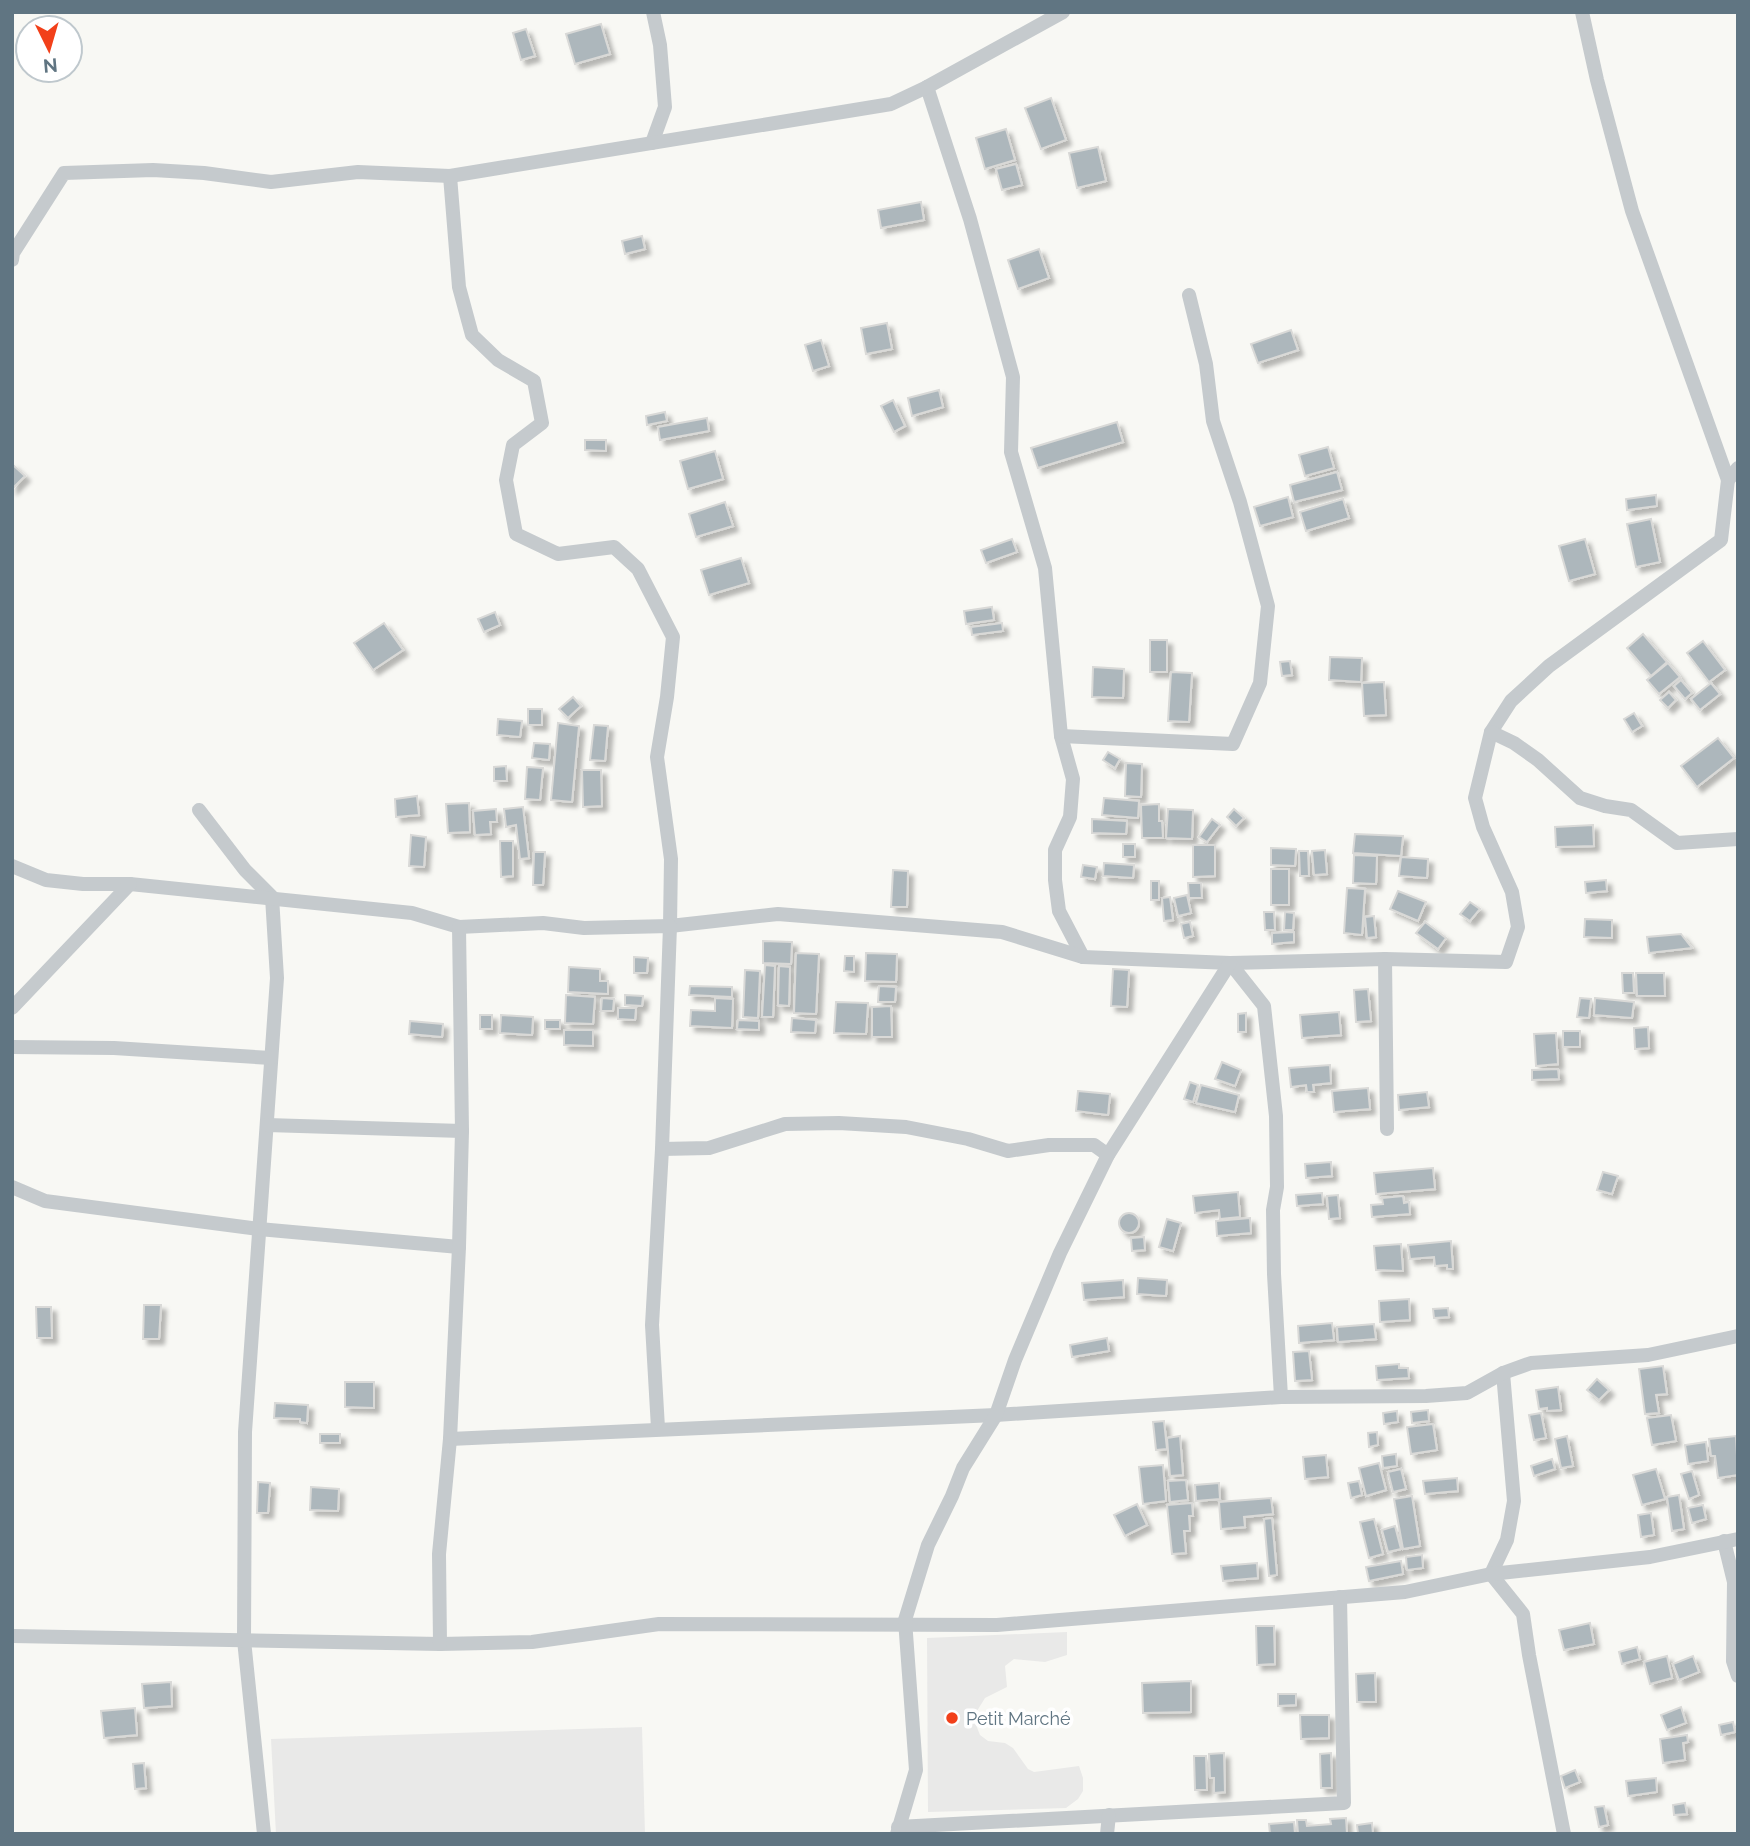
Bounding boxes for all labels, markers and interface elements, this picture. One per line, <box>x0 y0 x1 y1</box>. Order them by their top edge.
north arrow <box>14 14 84 84</box>
text: N <box>42 54 59 78</box>
place label: Petit Marché <box>966 1708 1071 1729</box>
marker: Petit Marché <box>944 1710 960 1726</box>

